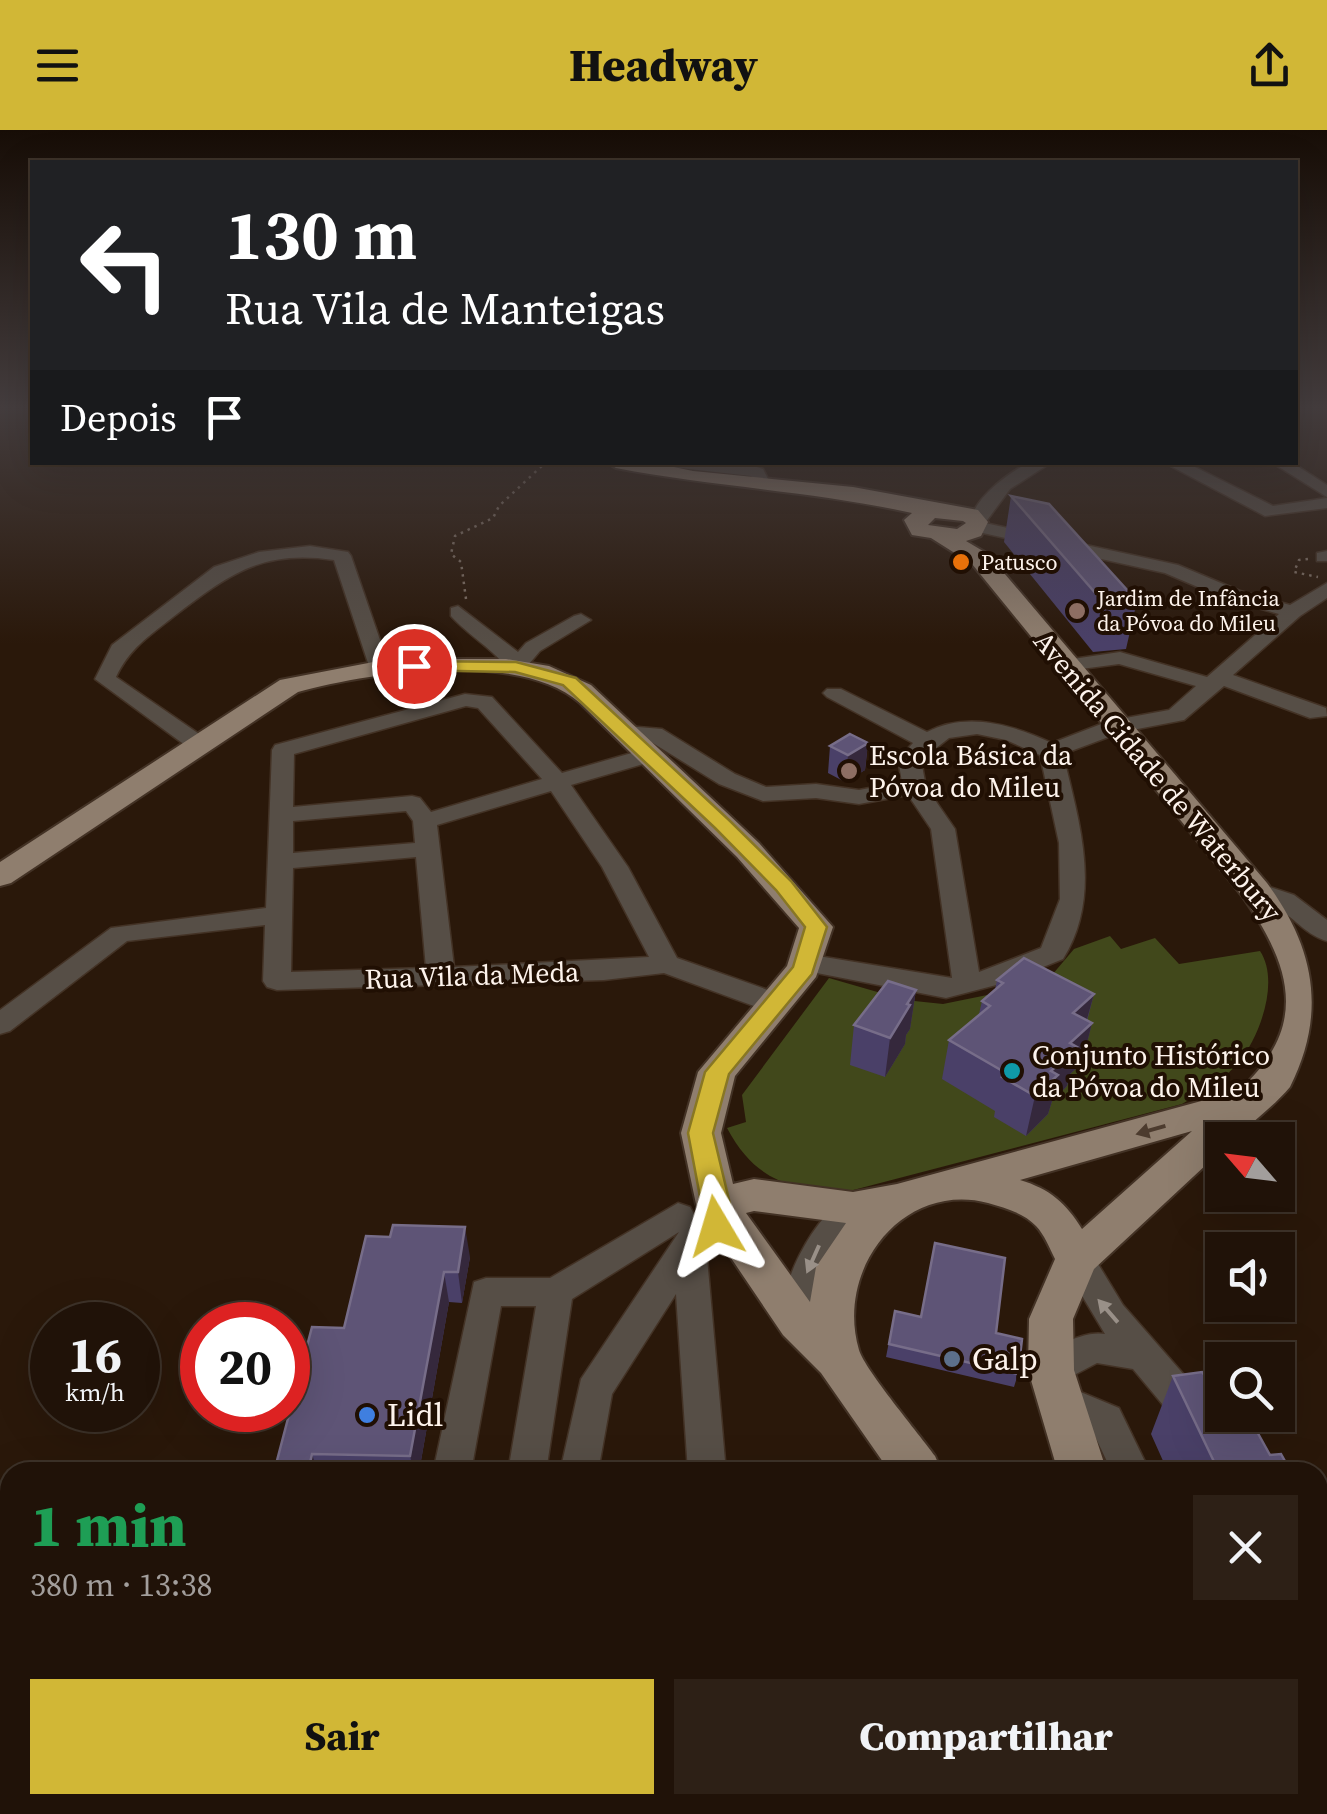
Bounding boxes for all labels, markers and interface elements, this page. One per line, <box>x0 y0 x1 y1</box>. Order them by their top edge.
text: Headway <box>569 34 758 96</box>
icon: menu <box>30 38 85 93</box>
icon: share <box>1242 38 1297 93</box>
text: 130 m <box>225 186 417 282</box>
icon: left <box>60 200 190 330</box>
text: Rua Vila de Manteigas <box>225 277 665 339</box>
icon: arrive <box>197 390 252 445</box>
text: Depois <box>60 392 177 444</box>
place label: Patusco <box>981 547 1058 577</box>
marker: Patusco <box>950 551 972 573</box>
place label: Jardim de Infância da Póvoa do Mileu <box>1096 583 1281 638</box>
marker: Jardim de Infância da Póvoa do Mileu <box>1066 600 1088 622</box>
street label: Avenida Cidade de Waterbury <box>1025 623 1291 930</box>
pin <box>372 624 457 709</box>
icon: arrive <box>387 639 442 694</box>
place label: Escola Básica da Póvoa do Mileu <box>869 736 1073 806</box>
marker: Escola Básica da Póvoa do Mileu <box>838 760 860 782</box>
street label: Rua Vila da Meda <box>364 952 581 998</box>
place label: Conjunto Histórico da Póvoa do Mileu <box>1032 1036 1270 1106</box>
marker: Conjunto Histórico da Póvoa do Mileu <box>1001 1060 1023 1082</box>
north arrow <box>1205 1122 1295 1212</box>
map controls <box>1205 1122 1295 1432</box>
one-way arrow <box>1135 1123 1166 1138</box>
position arrow <box>664 1174 768 1278</box>
button: sound <box>1205 1232 1295 1322</box>
one-way arrow <box>805 1244 821 1274</box>
one-way arrow <box>1098 1299 1120 1324</box>
speed limit sign: 20 <box>180 1302 310 1432</box>
text: 16 <box>68 1320 122 1389</box>
place label: Galp <box>972 1337 1038 1381</box>
button: search <box>1205 1342 1295 1432</box>
marker: Galp <box>941 1348 963 1370</box>
text: km/h <box>65 1375 125 1409</box>
place label: Lidl <box>387 1393 443 1437</box>
marker: Lidl <box>356 1404 378 1426</box>
text: 1 min <box>30 1484 186 1566</box>
button: close <box>1193 1495 1298 1600</box>
text: 380 m · 13:38 <box>30 1563 212 1607</box>
button: Sair <box>30 1679 654 1794</box>
button: Compartilhar <box>674 1679 1298 1794</box>

